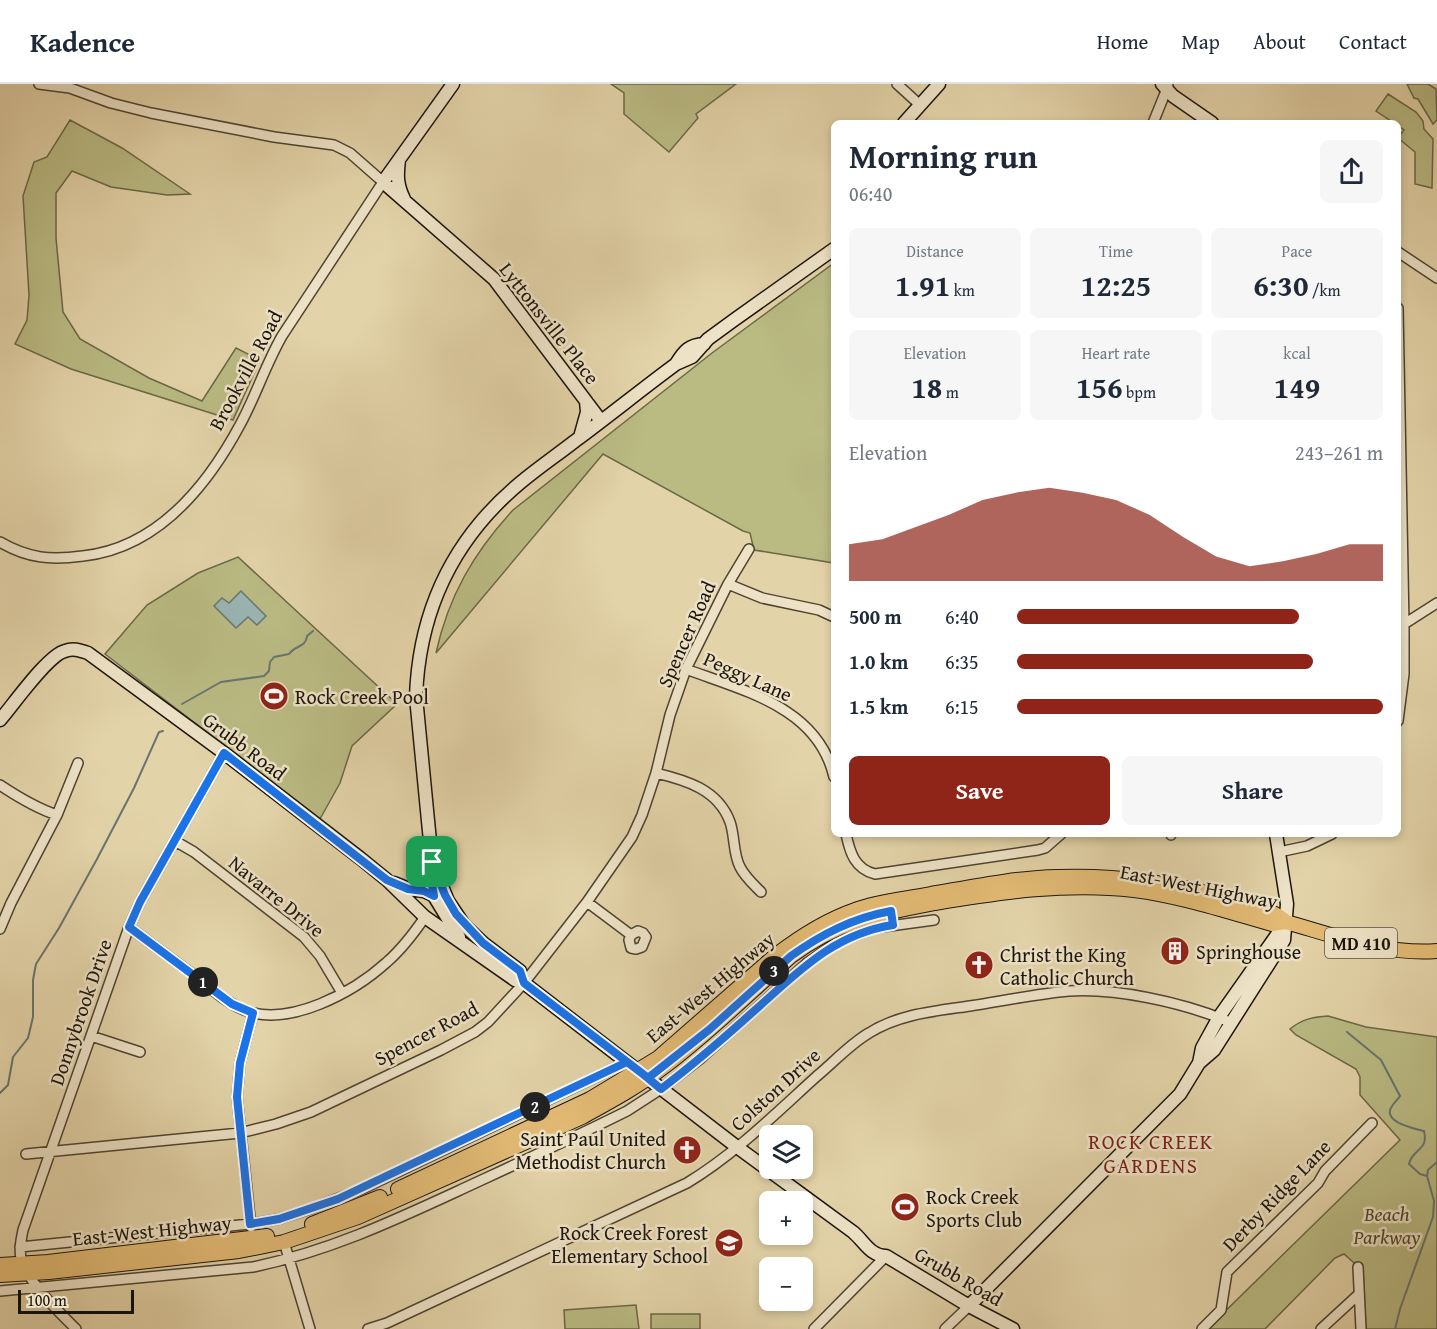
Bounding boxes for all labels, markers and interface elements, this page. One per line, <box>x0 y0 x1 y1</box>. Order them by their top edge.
text: Kadence <box>30 21 135 62</box>
text: Home <box>1097 26 1148 57</box>
text: Map <box>1181 26 1220 57</box>
text: About <box>1253 26 1306 57</box>
text: Contact <box>1339 26 1407 57</box>
text: Morning run <box>849 132 1038 180</box>
button: share <box>1320 140 1383 203</box>
text: 06:40 <box>849 179 892 208</box>
text: Distance <box>906 239 964 263</box>
text: Time <box>1099 239 1133 263</box>
text: Pace <box>1282 239 1312 263</box>
street label: Lyttonsville Place <box>493 256 607 390</box>
text: 1.91 <box>895 263 950 307</box>
text: 12:25 <box>1081 263 1151 307</box>
text: 6:30 <box>1253 263 1308 307</box>
text: km <box>950 278 975 302</box>
text: /km <box>1308 278 1341 302</box>
street label: Brookville Road <box>201 305 289 435</box>
text: Elevation <box>904 341 966 365</box>
text: Heart rate <box>1082 341 1150 365</box>
text: kcal <box>1283 341 1311 365</box>
text: 18 <box>911 365 942 409</box>
text: 156 <box>1076 365 1123 409</box>
text: 149 <box>1274 365 1320 409</box>
text: m <box>942 380 959 404</box>
text: bpm <box>1123 380 1156 404</box>
text: Elevation <box>849 438 927 467</box>
text: 243–261 m <box>1295 438 1383 467</box>
street label: Spencer Road <box>650 576 723 692</box>
text: 500 m <box>849 602 902 631</box>
text: 6:40 <box>945 602 979 631</box>
street label: Peggy Lane <box>699 644 797 708</box>
text: 1.0 km <box>849 647 908 676</box>
text: 6:35 <box>945 647 979 676</box>
sports icon: Rock Creek Pool <box>258 680 290 712</box>
place label: Rock Creek Pool <box>295 682 429 711</box>
text: 1.5 km <box>849 692 908 721</box>
text: 6:15 <box>945 692 979 721</box>
street label: Grubb Road <box>197 705 293 787</box>
button: Save <box>849 756 1110 825</box>
button: Share <box>1122 756 1383 825</box>
pin <box>406 836 457 887</box>
icon: arrive <box>415 845 448 878</box>
street label: Navarre Drive <box>223 848 331 944</box>
street label: East-West Highway <box>1118 857 1280 915</box>
street label: East-West Highway <box>639 925 781 1049</box>
road number: MD 410 <box>1325 928 1397 958</box>
street label: Donnybrook Drive <box>41 935 119 1089</box>
building icon: Springhouse <box>1159 935 1191 967</box>
place label: Springhouse <box>1196 937 1301 966</box>
place label: Christ the King Catholic Church <box>1000 940 1134 992</box>
church icon: Christ the King Catholic Church <box>963 949 995 981</box>
pin: 3 <box>759 956 789 986</box>
text: 3 <box>770 959 778 983</box>
pin: 1 <box>188 967 218 997</box>
text: 1 <box>199 970 207 994</box>
street label: Spencer Road <box>369 993 483 1073</box>
street label: Colston Drive <box>724 1041 826 1137</box>
pin: 2 <box>520 1092 550 1122</box>
text: 2 <box>531 1095 539 1119</box>
place label: Saint Paul United Methodist Church <box>515 1124 666 1176</box>
map controls <box>759 1125 813 1311</box>
button: layers <box>759 1125 813 1179</box>
district label: ROCK CREEK GARDENS <box>1088 1126 1214 1181</box>
street label: Derby Ridge Lane <box>1215 1132 1337 1258</box>
church icon: Saint Paul United Methodist Church <box>671 1134 703 1166</box>
place label: Rock Creek Sports Club <box>926 1182 1022 1234</box>
button: + <box>759 1191 813 1245</box>
sports icon: Rock Creek Sports Club <box>889 1191 921 1223</box>
park label: Beach Parkway <box>1353 1199 1420 1251</box>
street label: East-West Highway <box>71 1207 233 1253</box>
place label: Rock Creek Forest Elementary School <box>551 1218 708 1270</box>
school or university icon: Rock Creek Forest Elementary School <box>713 1227 745 1259</box>
street label: Grubb Road <box>909 1239 1009 1313</box>
button: − <box>759 1257 813 1311</box>
scale bar <box>18 1287 134 1314</box>
text: 100 m <box>27 1288 67 1312</box>

